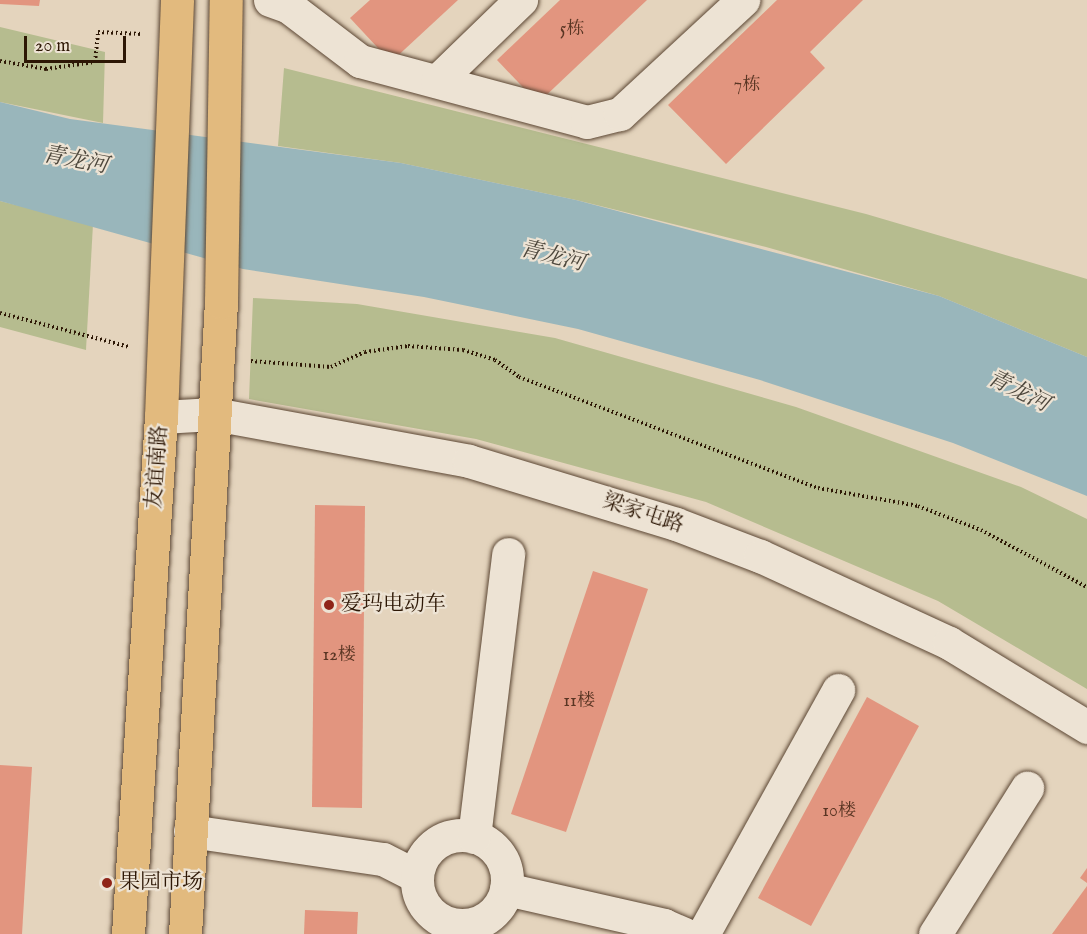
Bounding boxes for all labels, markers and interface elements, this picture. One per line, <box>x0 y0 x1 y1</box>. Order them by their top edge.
house number: 5栋 <box>560 19 584 41</box>
scale bar <box>27 24 129 62</box>
text: 20 m <box>35 35 70 58</box>
house number: 7栋 <box>734 75 760 97</box>
water label: 青龙河 <box>40 142 110 180</box>
water label: 青龙河 <box>517 236 587 278</box>
water label: 青龙河 <box>983 366 1053 418</box>
street label: 友谊南路 <box>143 424 173 510</box>
street label: 梁家屯路 <box>599 489 687 539</box>
place label: 爱玛电动车 <box>341 592 446 618</box>
marker: 爱玛电动车 <box>322 598 336 612</box>
house number: 12楼 <box>322 645 356 667</box>
house number: 11楼 <box>563 691 595 713</box>
house number: 10楼 <box>822 801 856 823</box>
place label: 果园市场 <box>119 870 203 896</box>
marker: 果园市场 <box>100 876 114 890</box>

